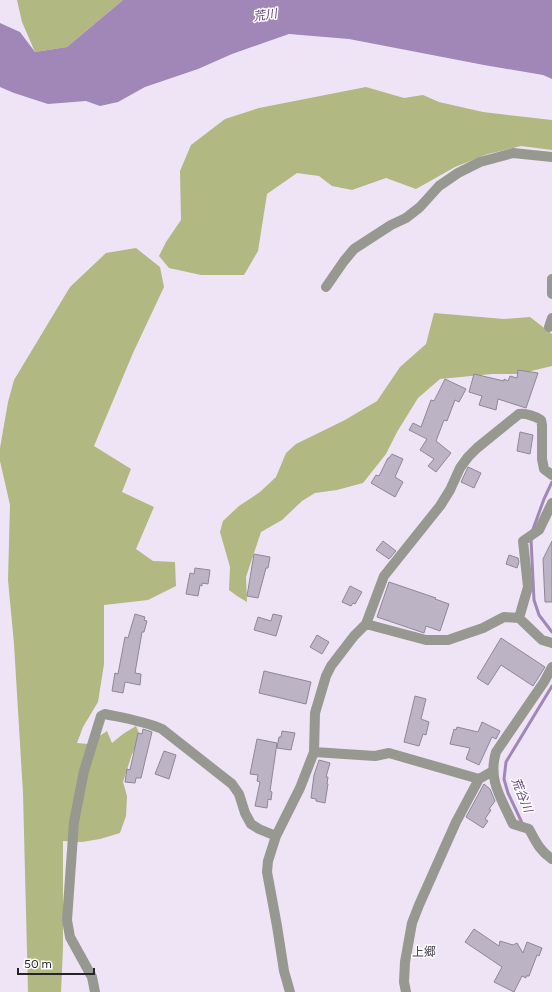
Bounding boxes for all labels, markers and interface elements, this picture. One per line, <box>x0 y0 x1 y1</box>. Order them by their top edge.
water label: 荒川 <box>252 6 280 24</box>
water label: 荒谷川 <box>509 776 536 816</box>
district label: 上郷 <box>412 945 436 959</box>
scale bar <box>18 950 94 976</box>
text: 50 m <box>24 957 52 971</box>

